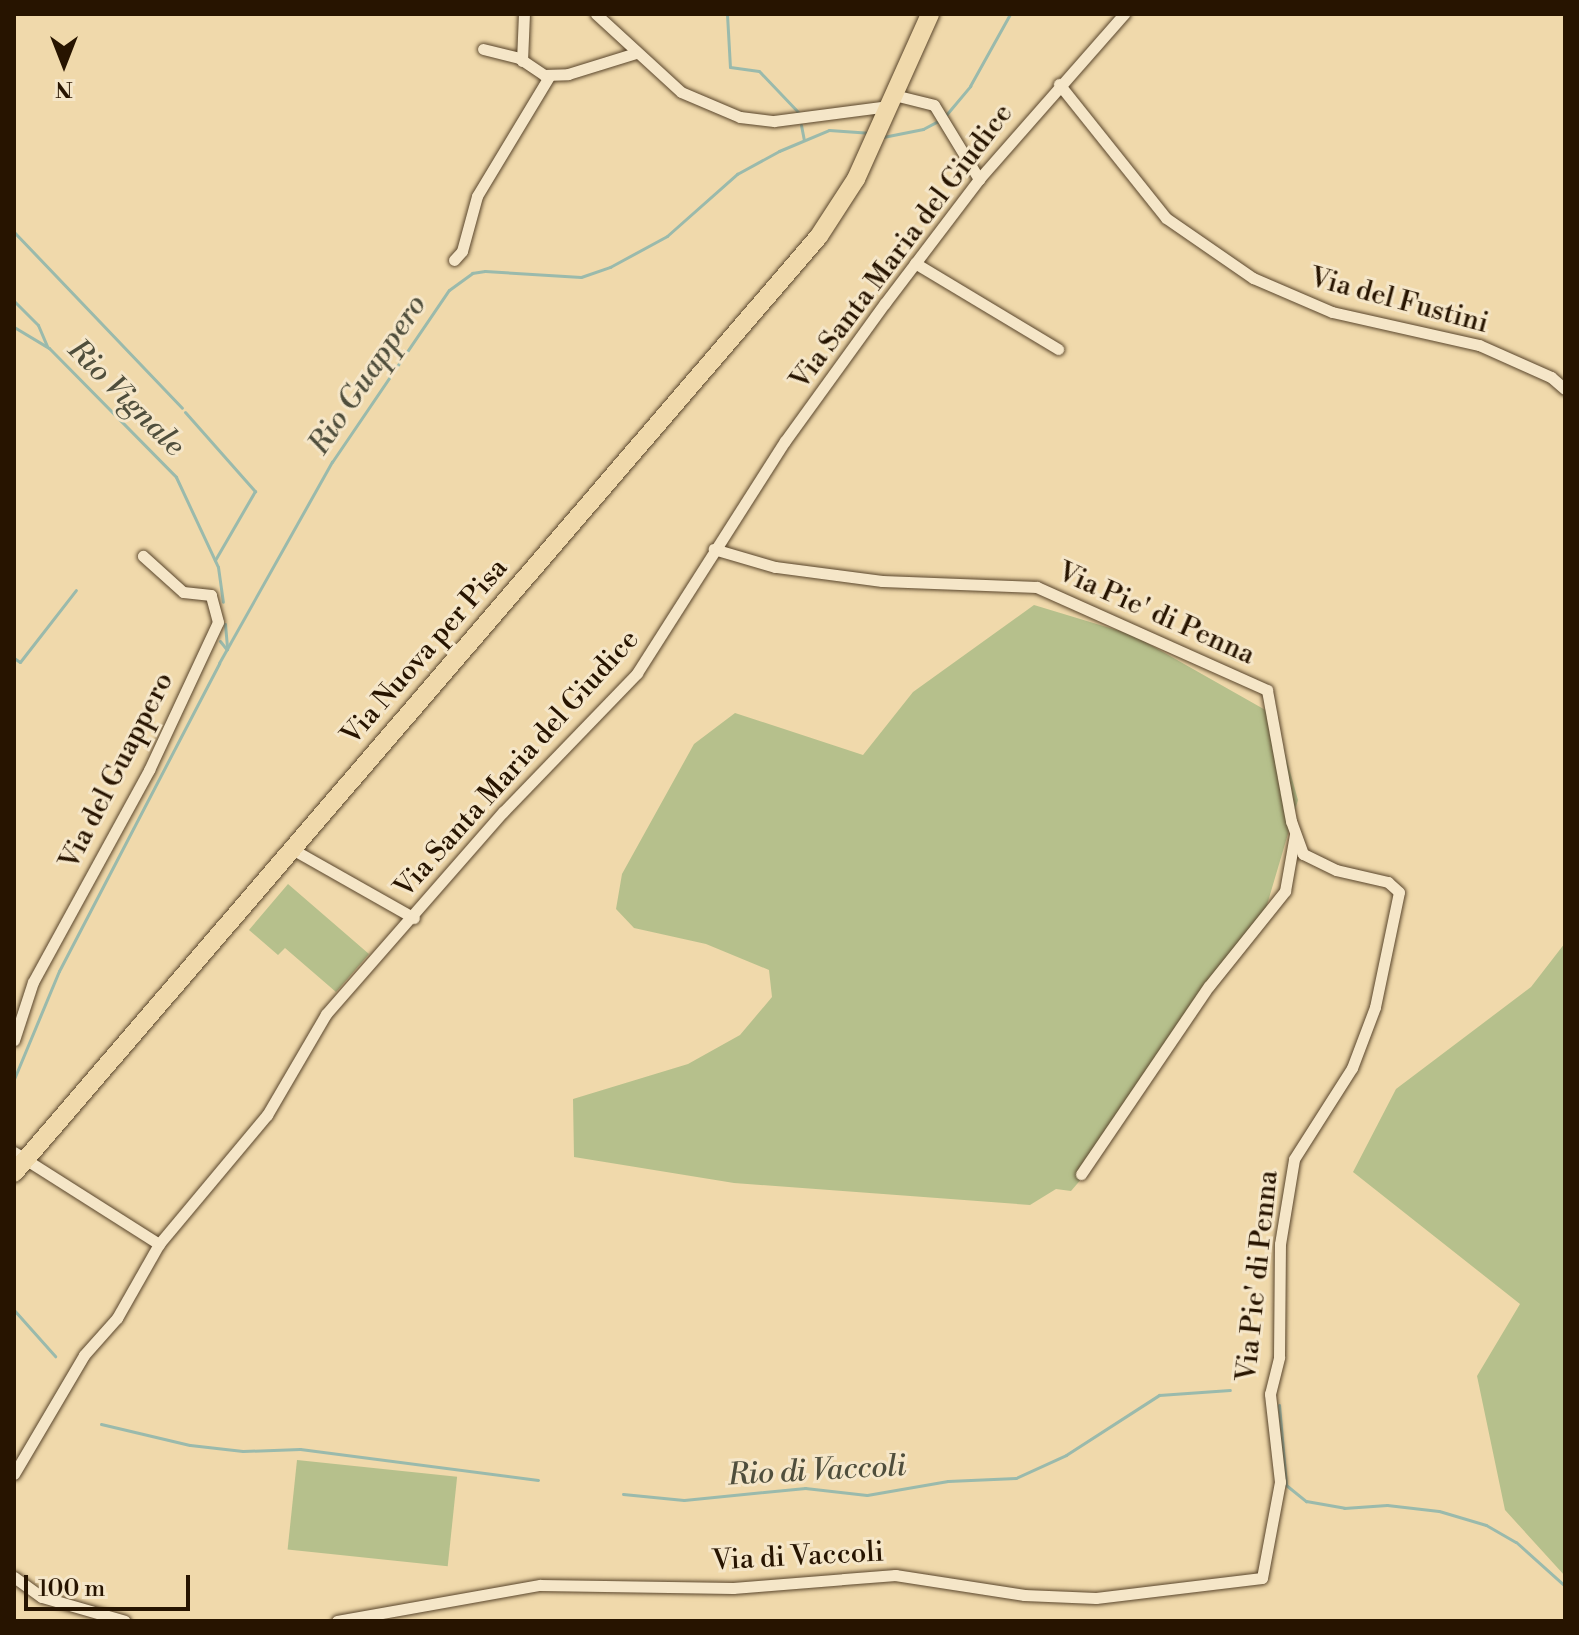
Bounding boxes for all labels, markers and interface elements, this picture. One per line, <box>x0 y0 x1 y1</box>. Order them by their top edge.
north arrow <box>24 24 104 104</box>
text: N <box>55 75 73 102</box>
street label: Via Santa Maria del Giudice <box>784 98 1020 396</box>
street label: Via del Fustini <box>1306 261 1492 341</box>
water label: Rio Guappero <box>301 288 435 462</box>
water label: Rio Vignale <box>60 332 192 464</box>
street label: Via Nuova per Pisa <box>335 552 515 752</box>
street label: Via Pie' di Penna <box>1052 556 1260 672</box>
street label: Via Santa Maria del Giudice <box>388 623 646 905</box>
street label: Via del Guappero <box>53 667 181 875</box>
street label: Via Pie' di Penna <box>1230 1169 1286 1383</box>
water label: Rio di Vaccoli <box>727 1448 907 1494</box>
street label: Via di Vaccoli <box>711 1536 885 1578</box>
scale bar <box>28 1559 194 1609</box>
text: 100 m <box>38 1574 105 1604</box>

